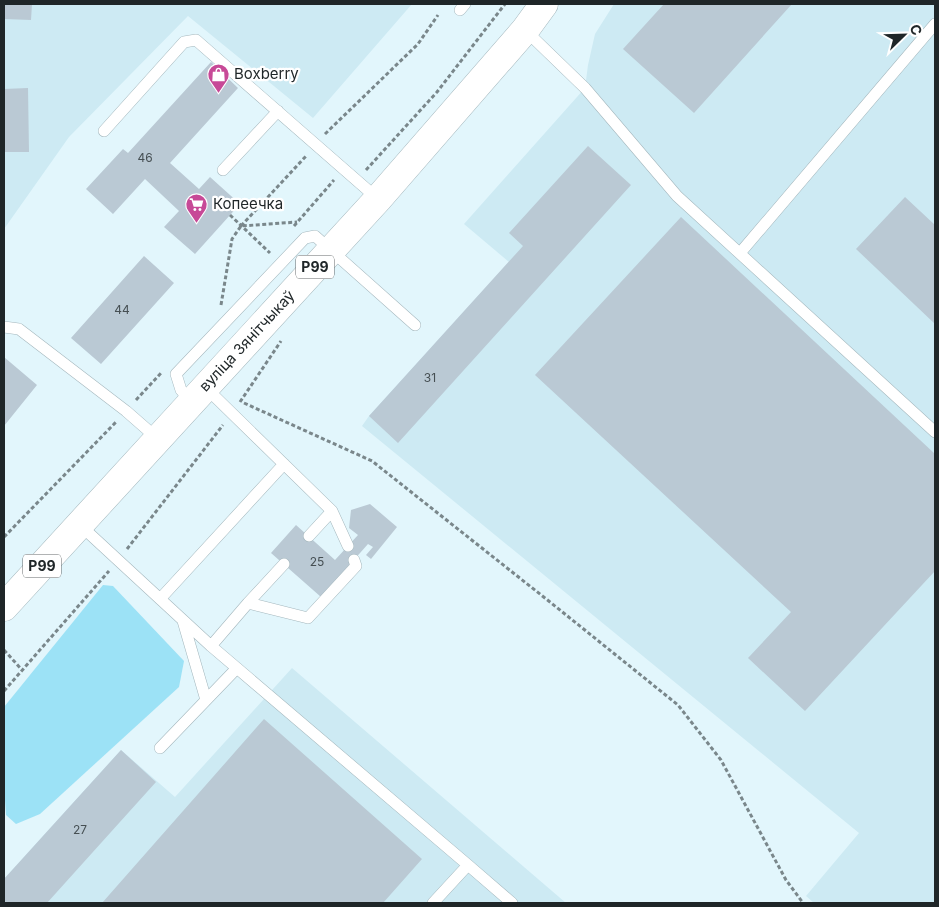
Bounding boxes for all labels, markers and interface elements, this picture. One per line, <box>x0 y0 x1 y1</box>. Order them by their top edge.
north arrow <box>879 10 929 60</box>
text: С <box>907 22 926 38</box>
shop icon: Boxberry <box>206 62 230 93</box>
place label: Boxberry <box>234 64 299 83</box>
house number: 46 <box>137 150 153 165</box>
supermarket icon: Копеечка <box>185 192 209 223</box>
place label: Копеечка <box>213 194 283 213</box>
road number: Р99 <box>296 256 334 278</box>
street label: вуліца Зянітчыкаў <box>195 286 299 395</box>
house number: 44 <box>114 302 130 317</box>
house number: 31 <box>424 370 436 385</box>
road number: Р99 <box>23 554 61 578</box>
house number: 25 <box>310 554 324 569</box>
house number: 27 <box>73 822 87 837</box>

